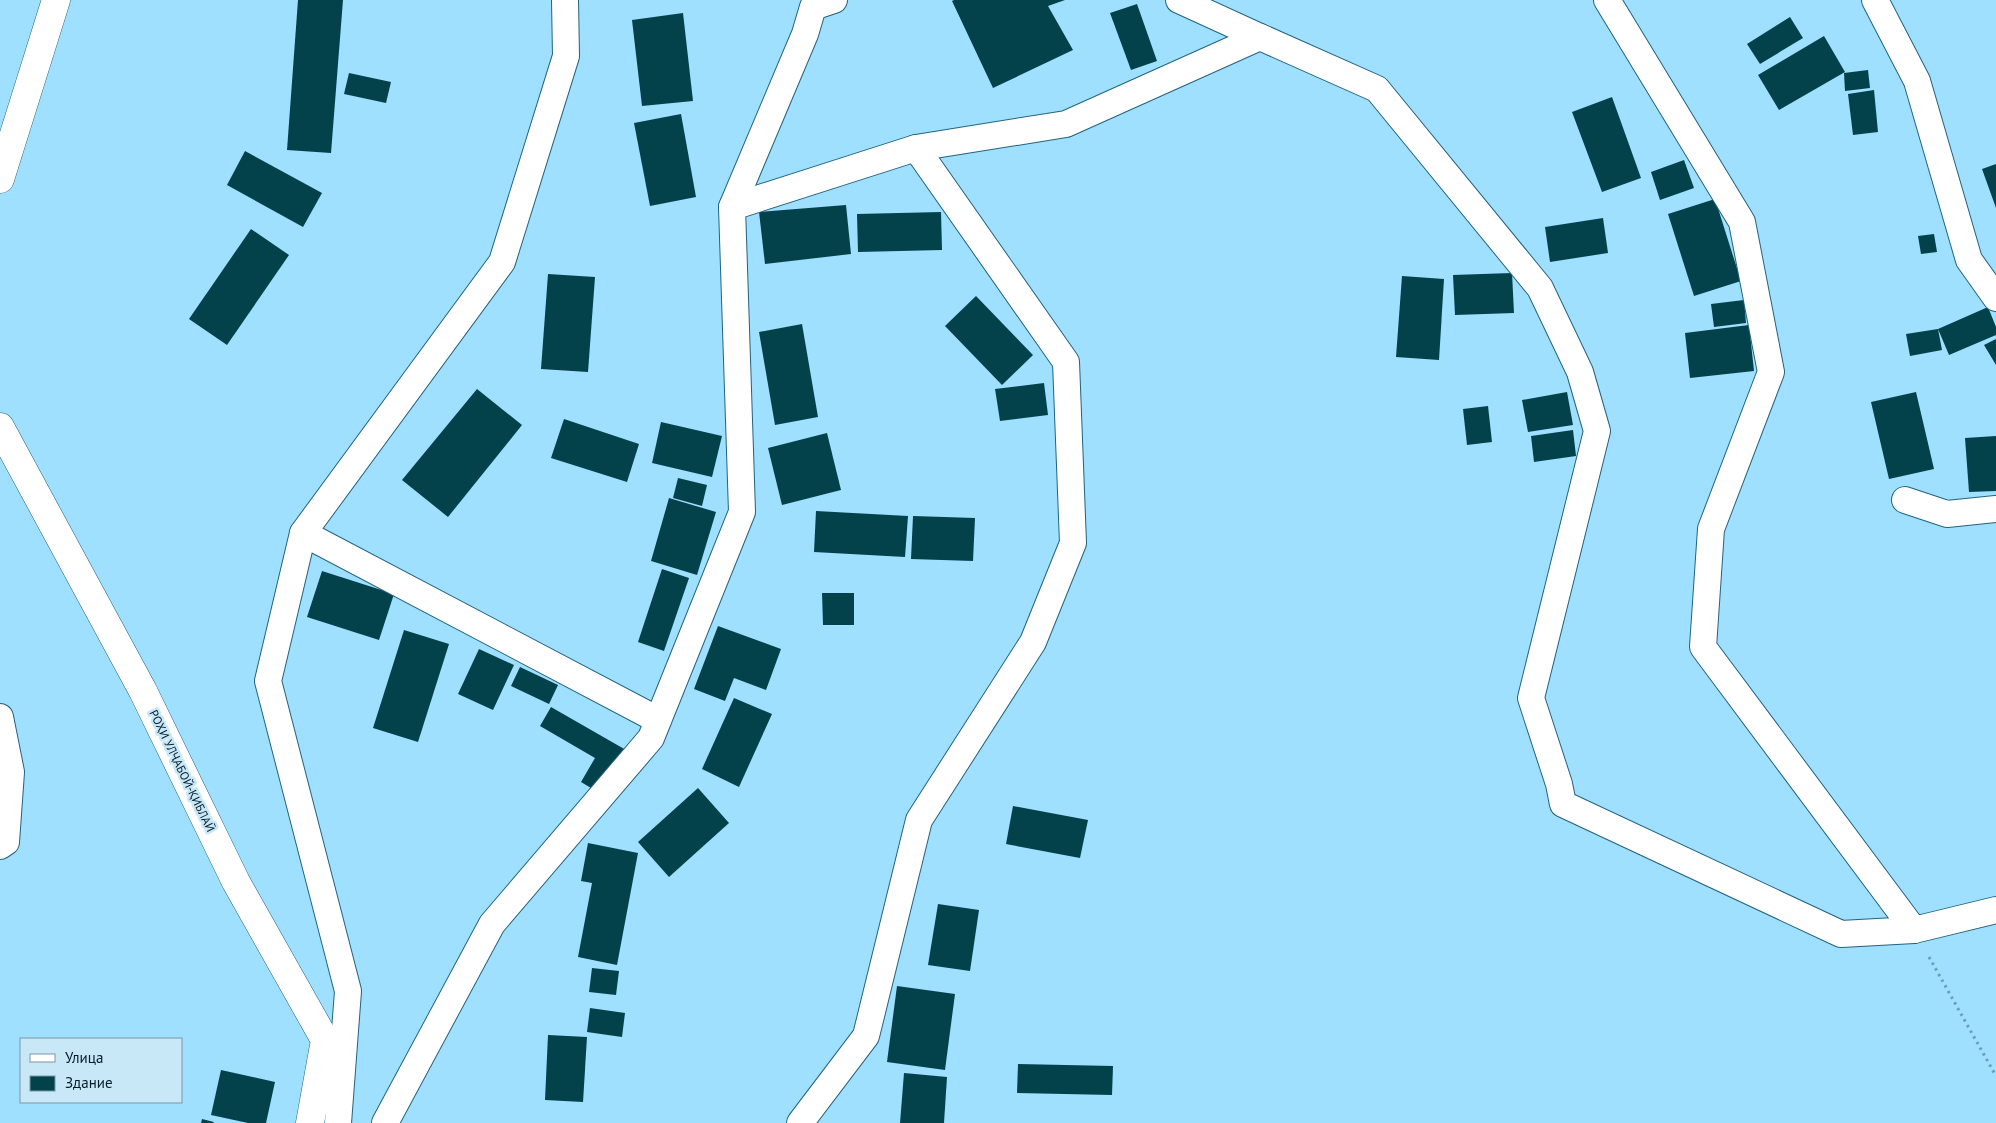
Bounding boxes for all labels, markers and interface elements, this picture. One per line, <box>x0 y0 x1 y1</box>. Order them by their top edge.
street label: РОҲИ УЛҶАБОЙ-ҚИБЛАӢ <box>146 707 219 834</box>
legend <box>20 1038 182 1103</box>
text: Улица <box>65 1048 103 1067</box>
text: Здание <box>65 1073 113 1092</box>

